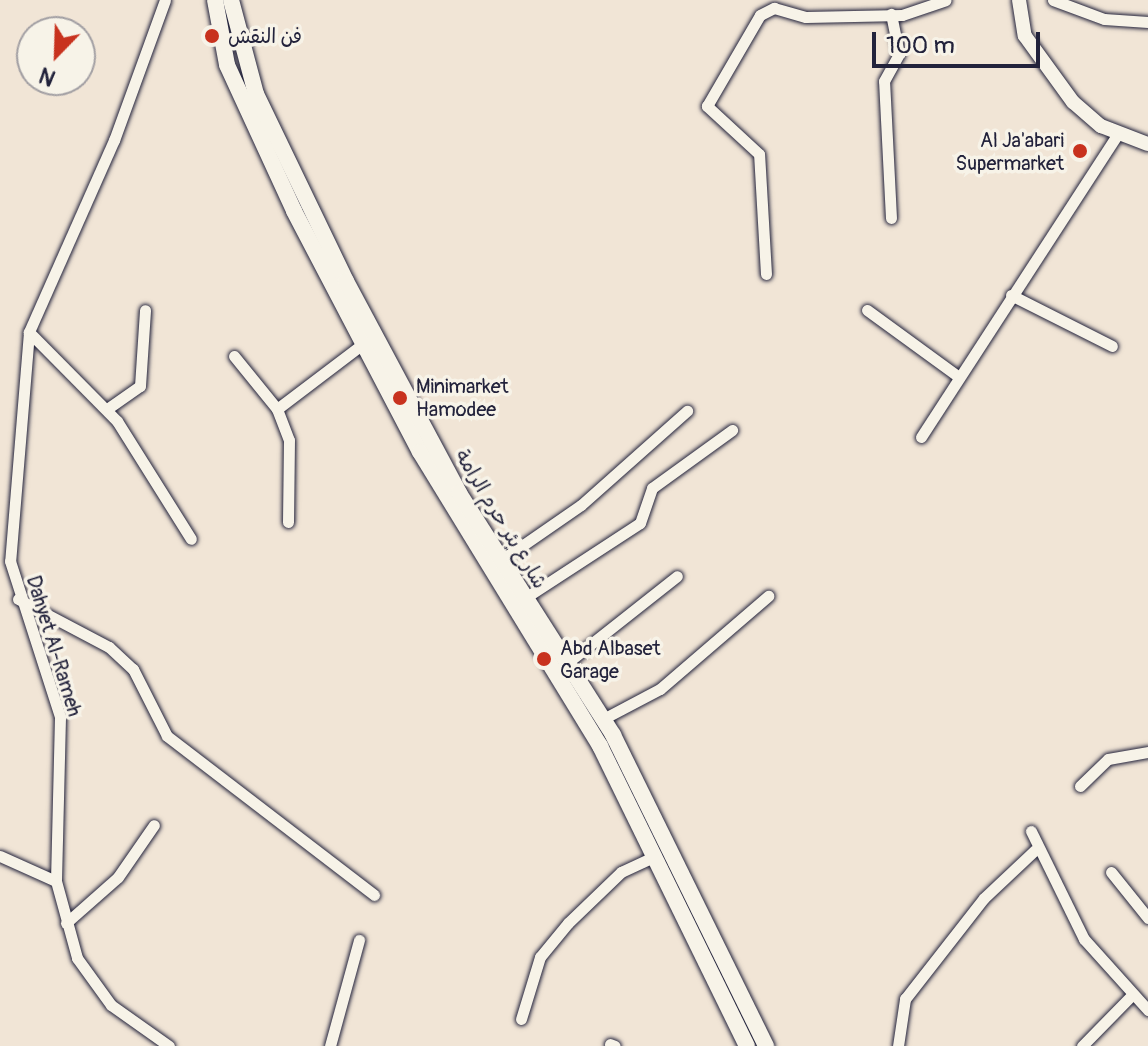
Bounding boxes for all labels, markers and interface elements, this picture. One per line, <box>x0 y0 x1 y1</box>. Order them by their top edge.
north arrow <box>16 16 96 96</box>
scale bar <box>876 16 1044 66</box>
place label: فن النقش <box>228 24 302 48</box>
marker: فن النقش <box>203 27 221 45</box>
text: 100 m <box>886 31 955 60</box>
text: N <box>35 60 60 92</box>
place label: Al Ja'abari Supermarket <box>955 128 1064 175</box>
marker: Al Ja'abari Supermarket <box>1071 142 1089 160</box>
place label: Minimarket Hamodee <box>416 374 509 421</box>
marker: Minimarket Hamodee <box>391 389 409 407</box>
street label: شارع بئر حرم الرامة <box>450 445 552 593</box>
street label: Dahyet Al-Rameh <box>21 573 87 719</box>
place label: Abd Albaset Garage <box>560 636 661 683</box>
marker: Abd Albaset Garage <box>535 650 553 668</box>

